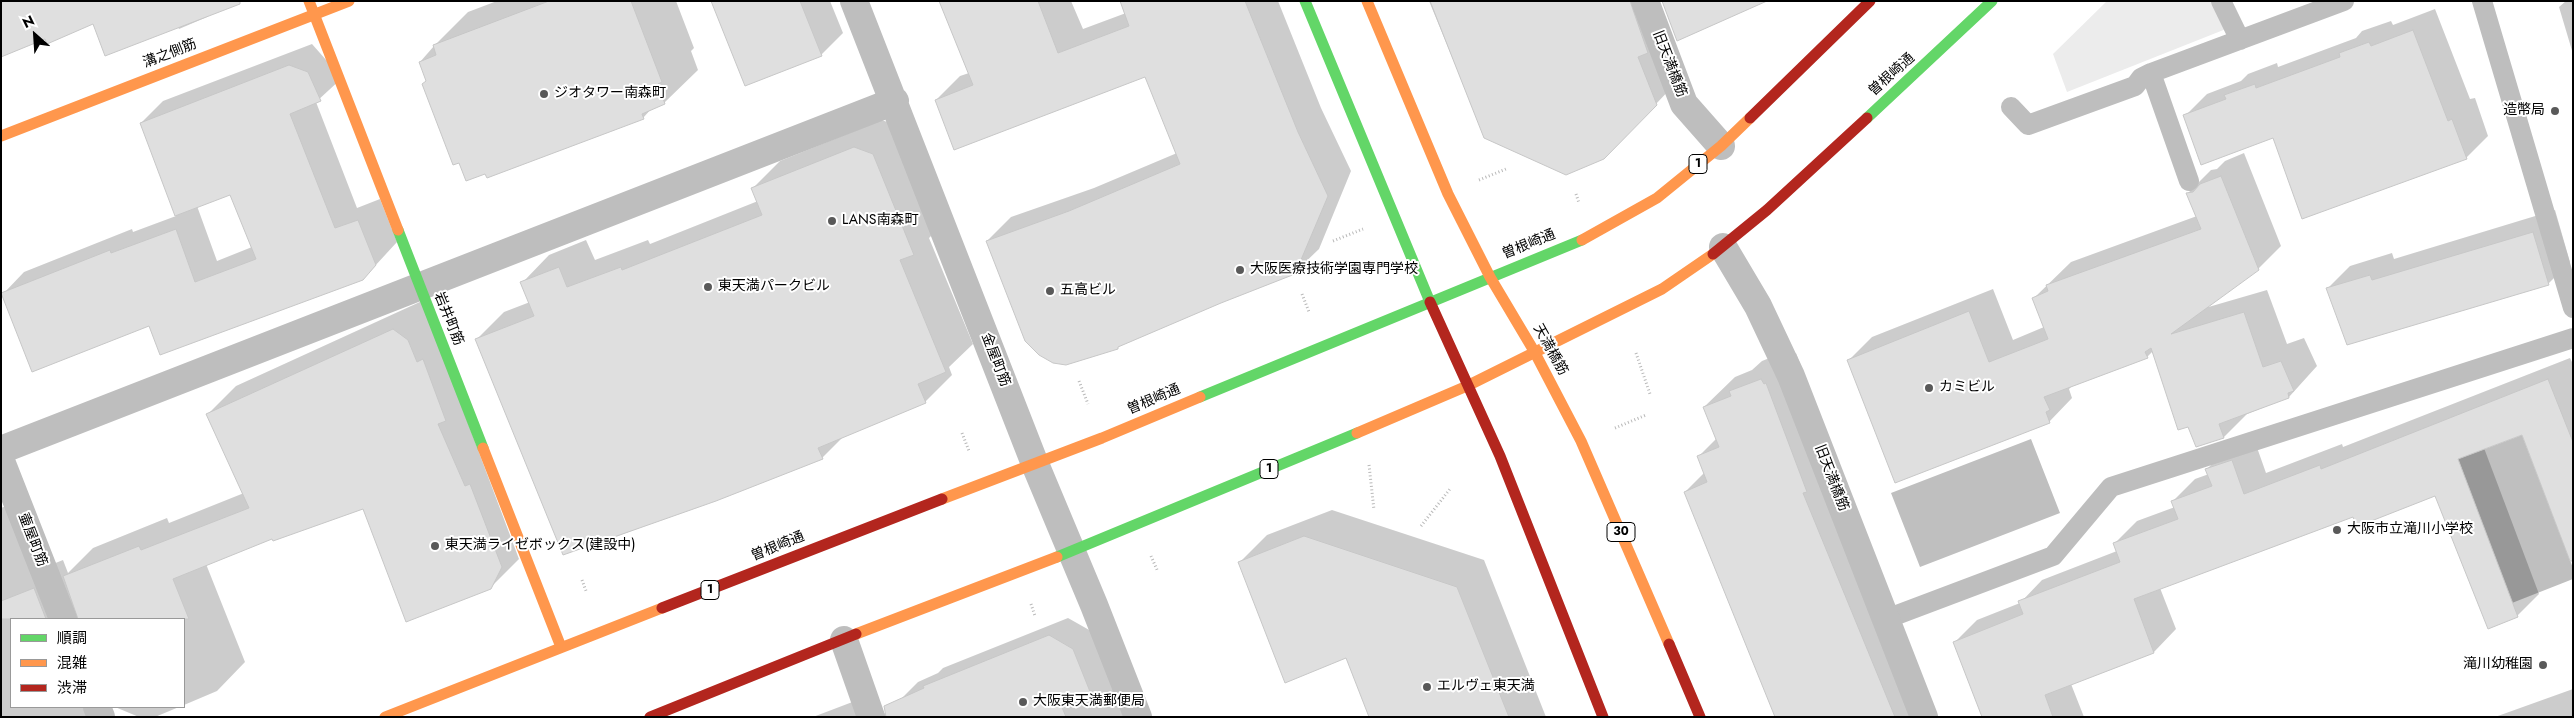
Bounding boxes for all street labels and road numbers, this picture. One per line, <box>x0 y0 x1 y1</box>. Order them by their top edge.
street label: 旧天満橋筋 <box>1649 28 1689 100</box>
street label: 溝之側筋 <box>141 36 199 72</box>
street label: 曽根崎通 <box>1866 50 1918 100</box>
road number: 1 <box>1689 154 1707 173</box>
street label: 曽根崎通 <box>1500 227 1558 263</box>
street label: 岩井町筋 <box>430 290 466 348</box>
street label: 天満橋筋 <box>1529 321 1571 379</box>
street label: 金屋町筋 <box>977 331 1013 389</box>
street label: 曽根崎通 <box>1125 381 1183 419</box>
street label: 旧天満橋筋 <box>1811 442 1851 514</box>
road number: 1 <box>1260 459 1278 478</box>
street label: 壷屋町筋 <box>14 511 50 569</box>
road number: 30 <box>1607 522 1635 542</box>
street label: 曽根崎通 <box>749 529 807 565</box>
road number: 1 <box>701 580 719 600</box>

